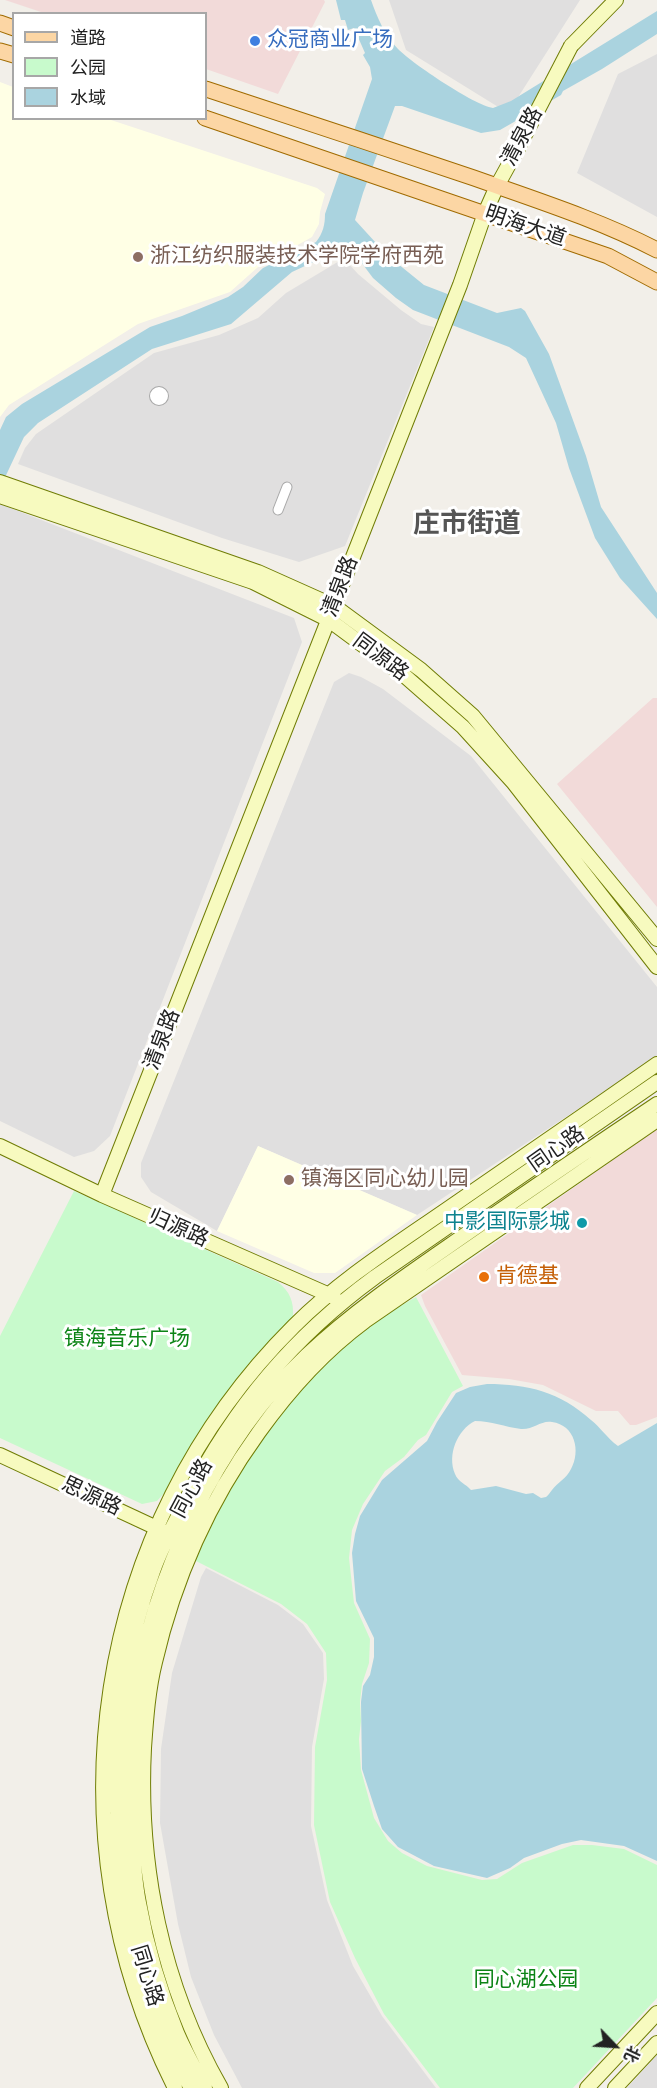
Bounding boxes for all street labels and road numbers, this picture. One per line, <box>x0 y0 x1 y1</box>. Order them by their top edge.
street label: 清泉路 <box>497 103 549 171</box>
street label: 明海大道 <box>481 201 569 253</box>
street label: 清泉路 <box>318 553 364 621</box>
street label: 同源路 <box>347 629 413 687</box>
street label: 清泉路 <box>140 1006 186 1074</box>
street label: 同心路 <box>524 1122 590 1178</box>
street label: 归源路 <box>144 1205 212 1253</box>
street label: 同心路 <box>167 1455 219 1523</box>
street label: 思源路 <box>57 1472 125 1522</box>
street label: 同心路 <box>125 1942 167 2010</box>

